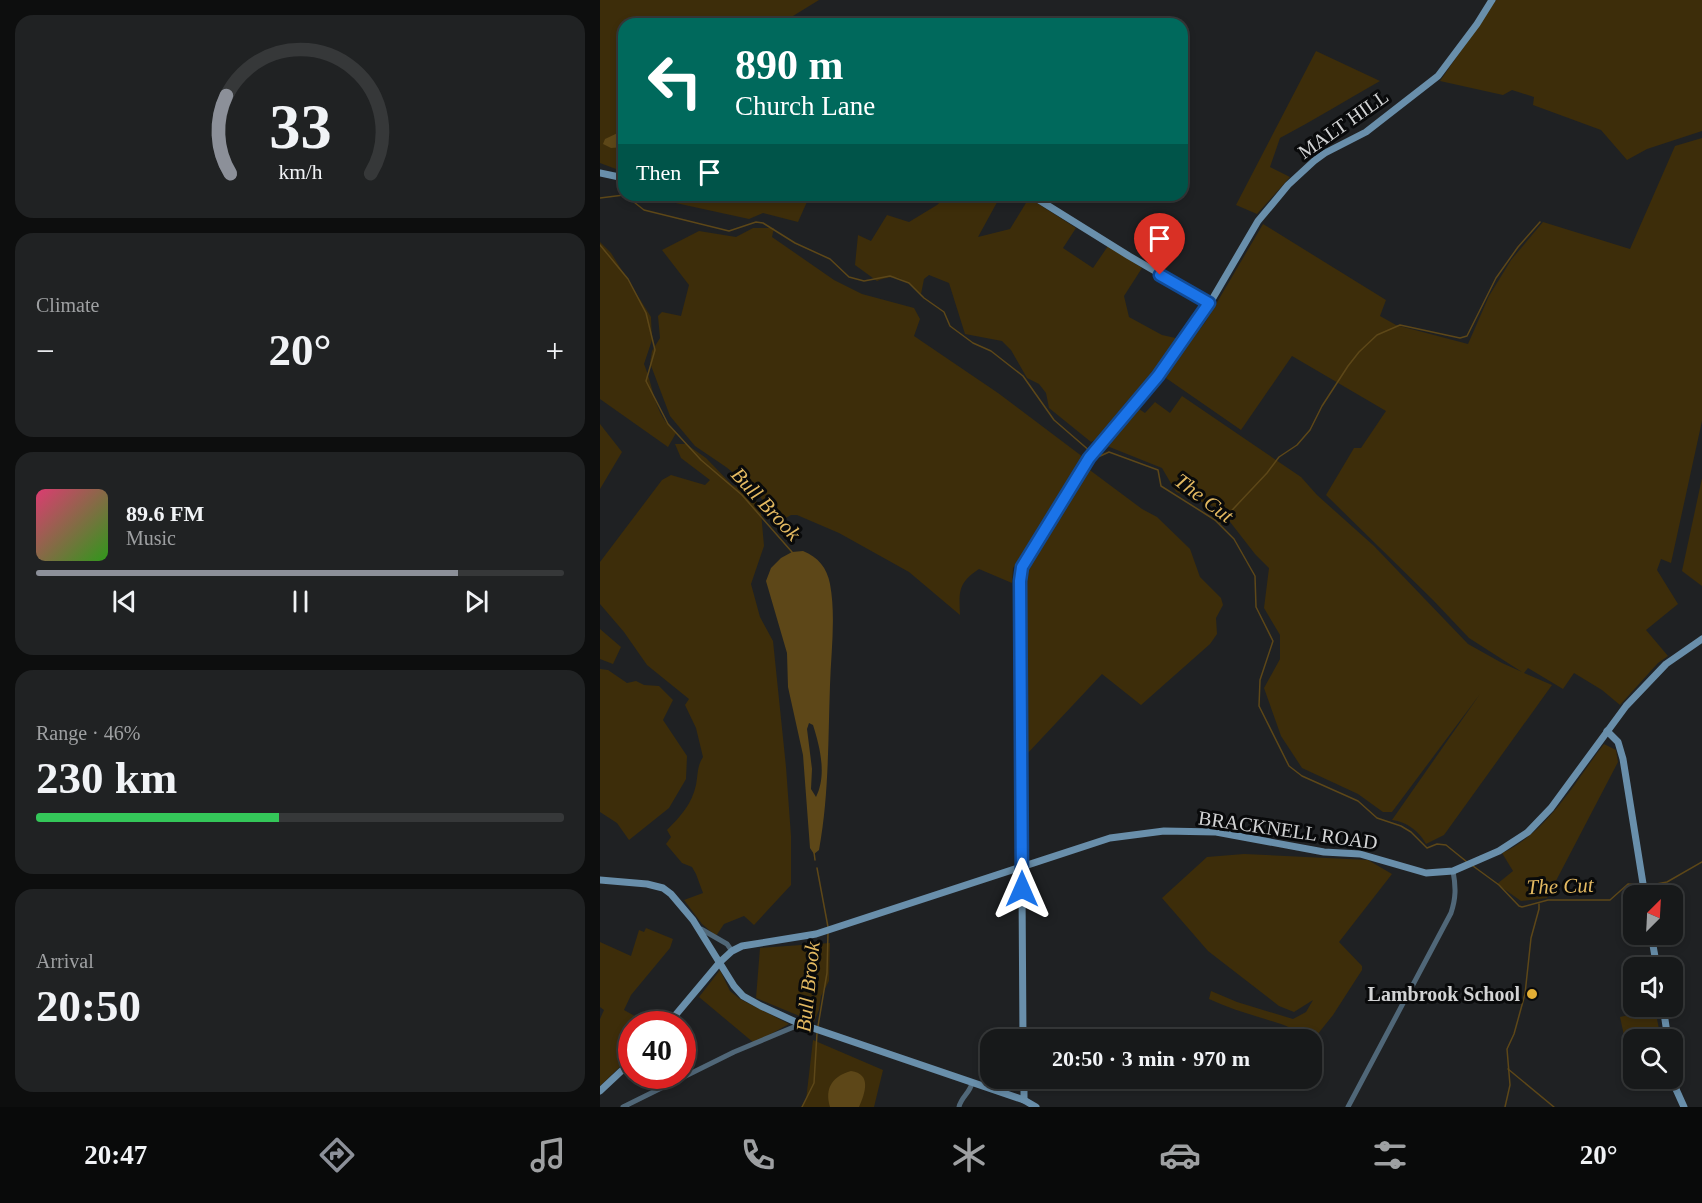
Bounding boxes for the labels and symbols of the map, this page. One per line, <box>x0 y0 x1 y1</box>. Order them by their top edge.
street label: MALT HILL <box>1294 85 1392 163</box>
pin <box>1134 213 1185 275</box>
water label: Bull Brook <box>726 463 806 546</box>
water label: The Cut <box>1170 468 1239 528</box>
street label: BRACKNELL ROAD <box>1197 807 1379 853</box>
position arrow <box>990 857 1054 921</box>
water label: The Cut <box>1526 873 1595 899</box>
north arrow <box>1623 885 1683 945</box>
water label: Bull Brook <box>791 940 825 1033</box>
place label: Lambrook School <box>1368 983 1520 1005</box>
marker: Lambrook School <box>1525 987 1539 1001</box>
speed limit sign: 40 <box>618 1011 696 1089</box>

